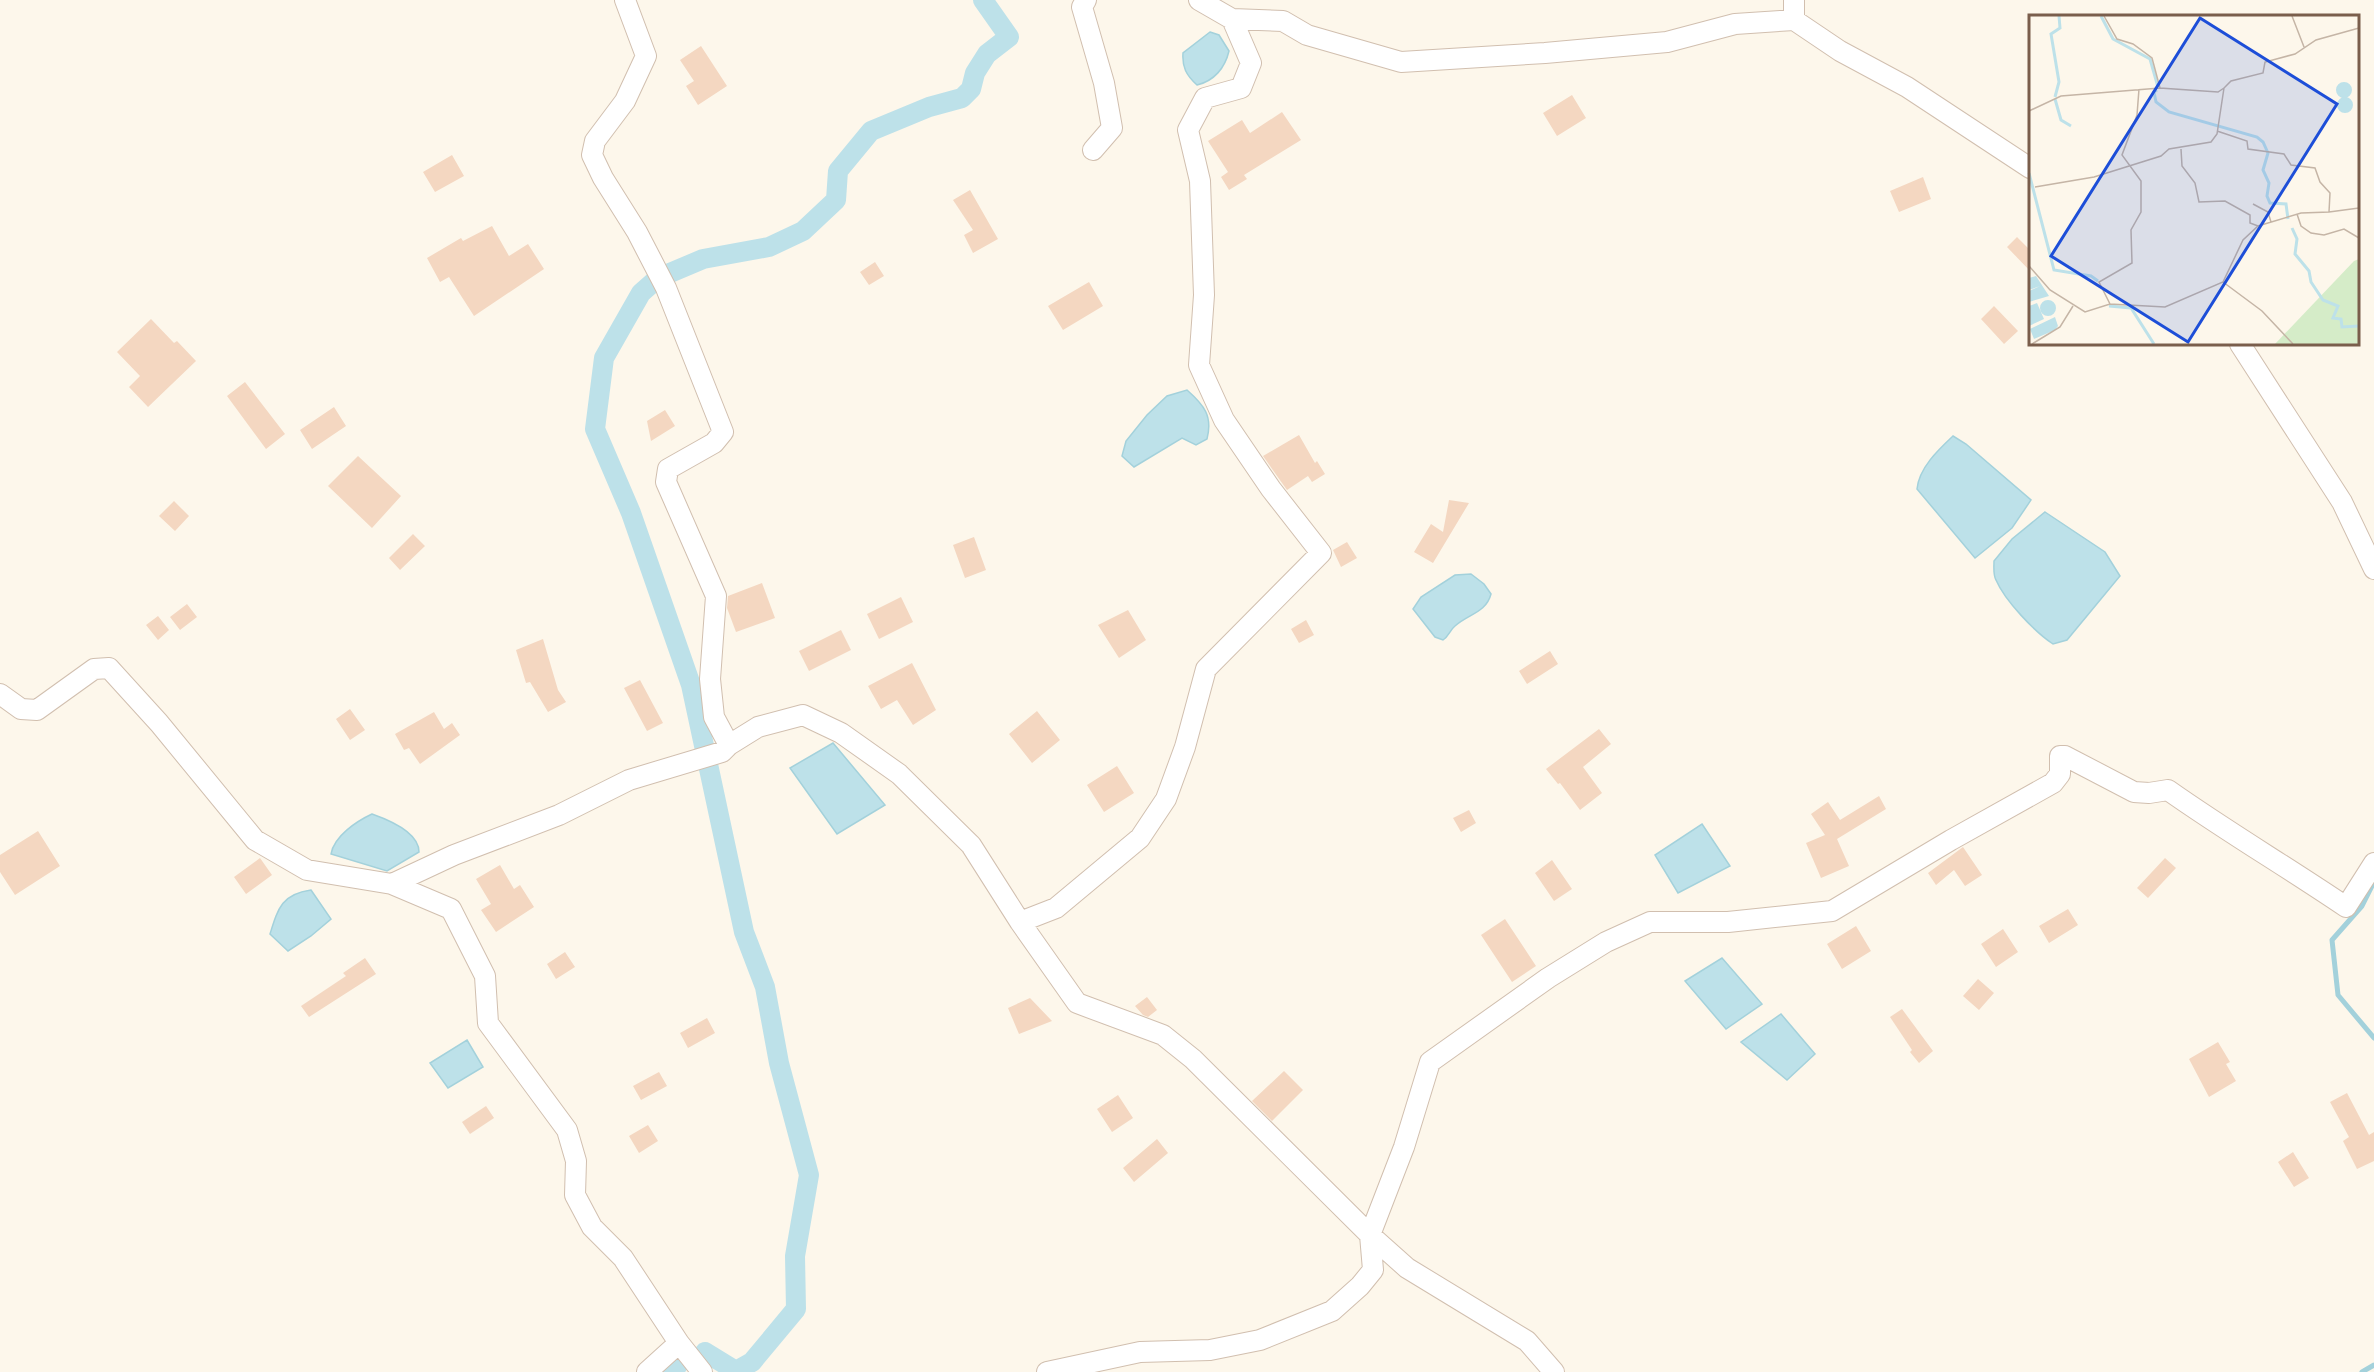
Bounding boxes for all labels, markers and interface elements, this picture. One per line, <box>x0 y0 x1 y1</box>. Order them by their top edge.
inset map <box>2029 15 2359 345</box>

